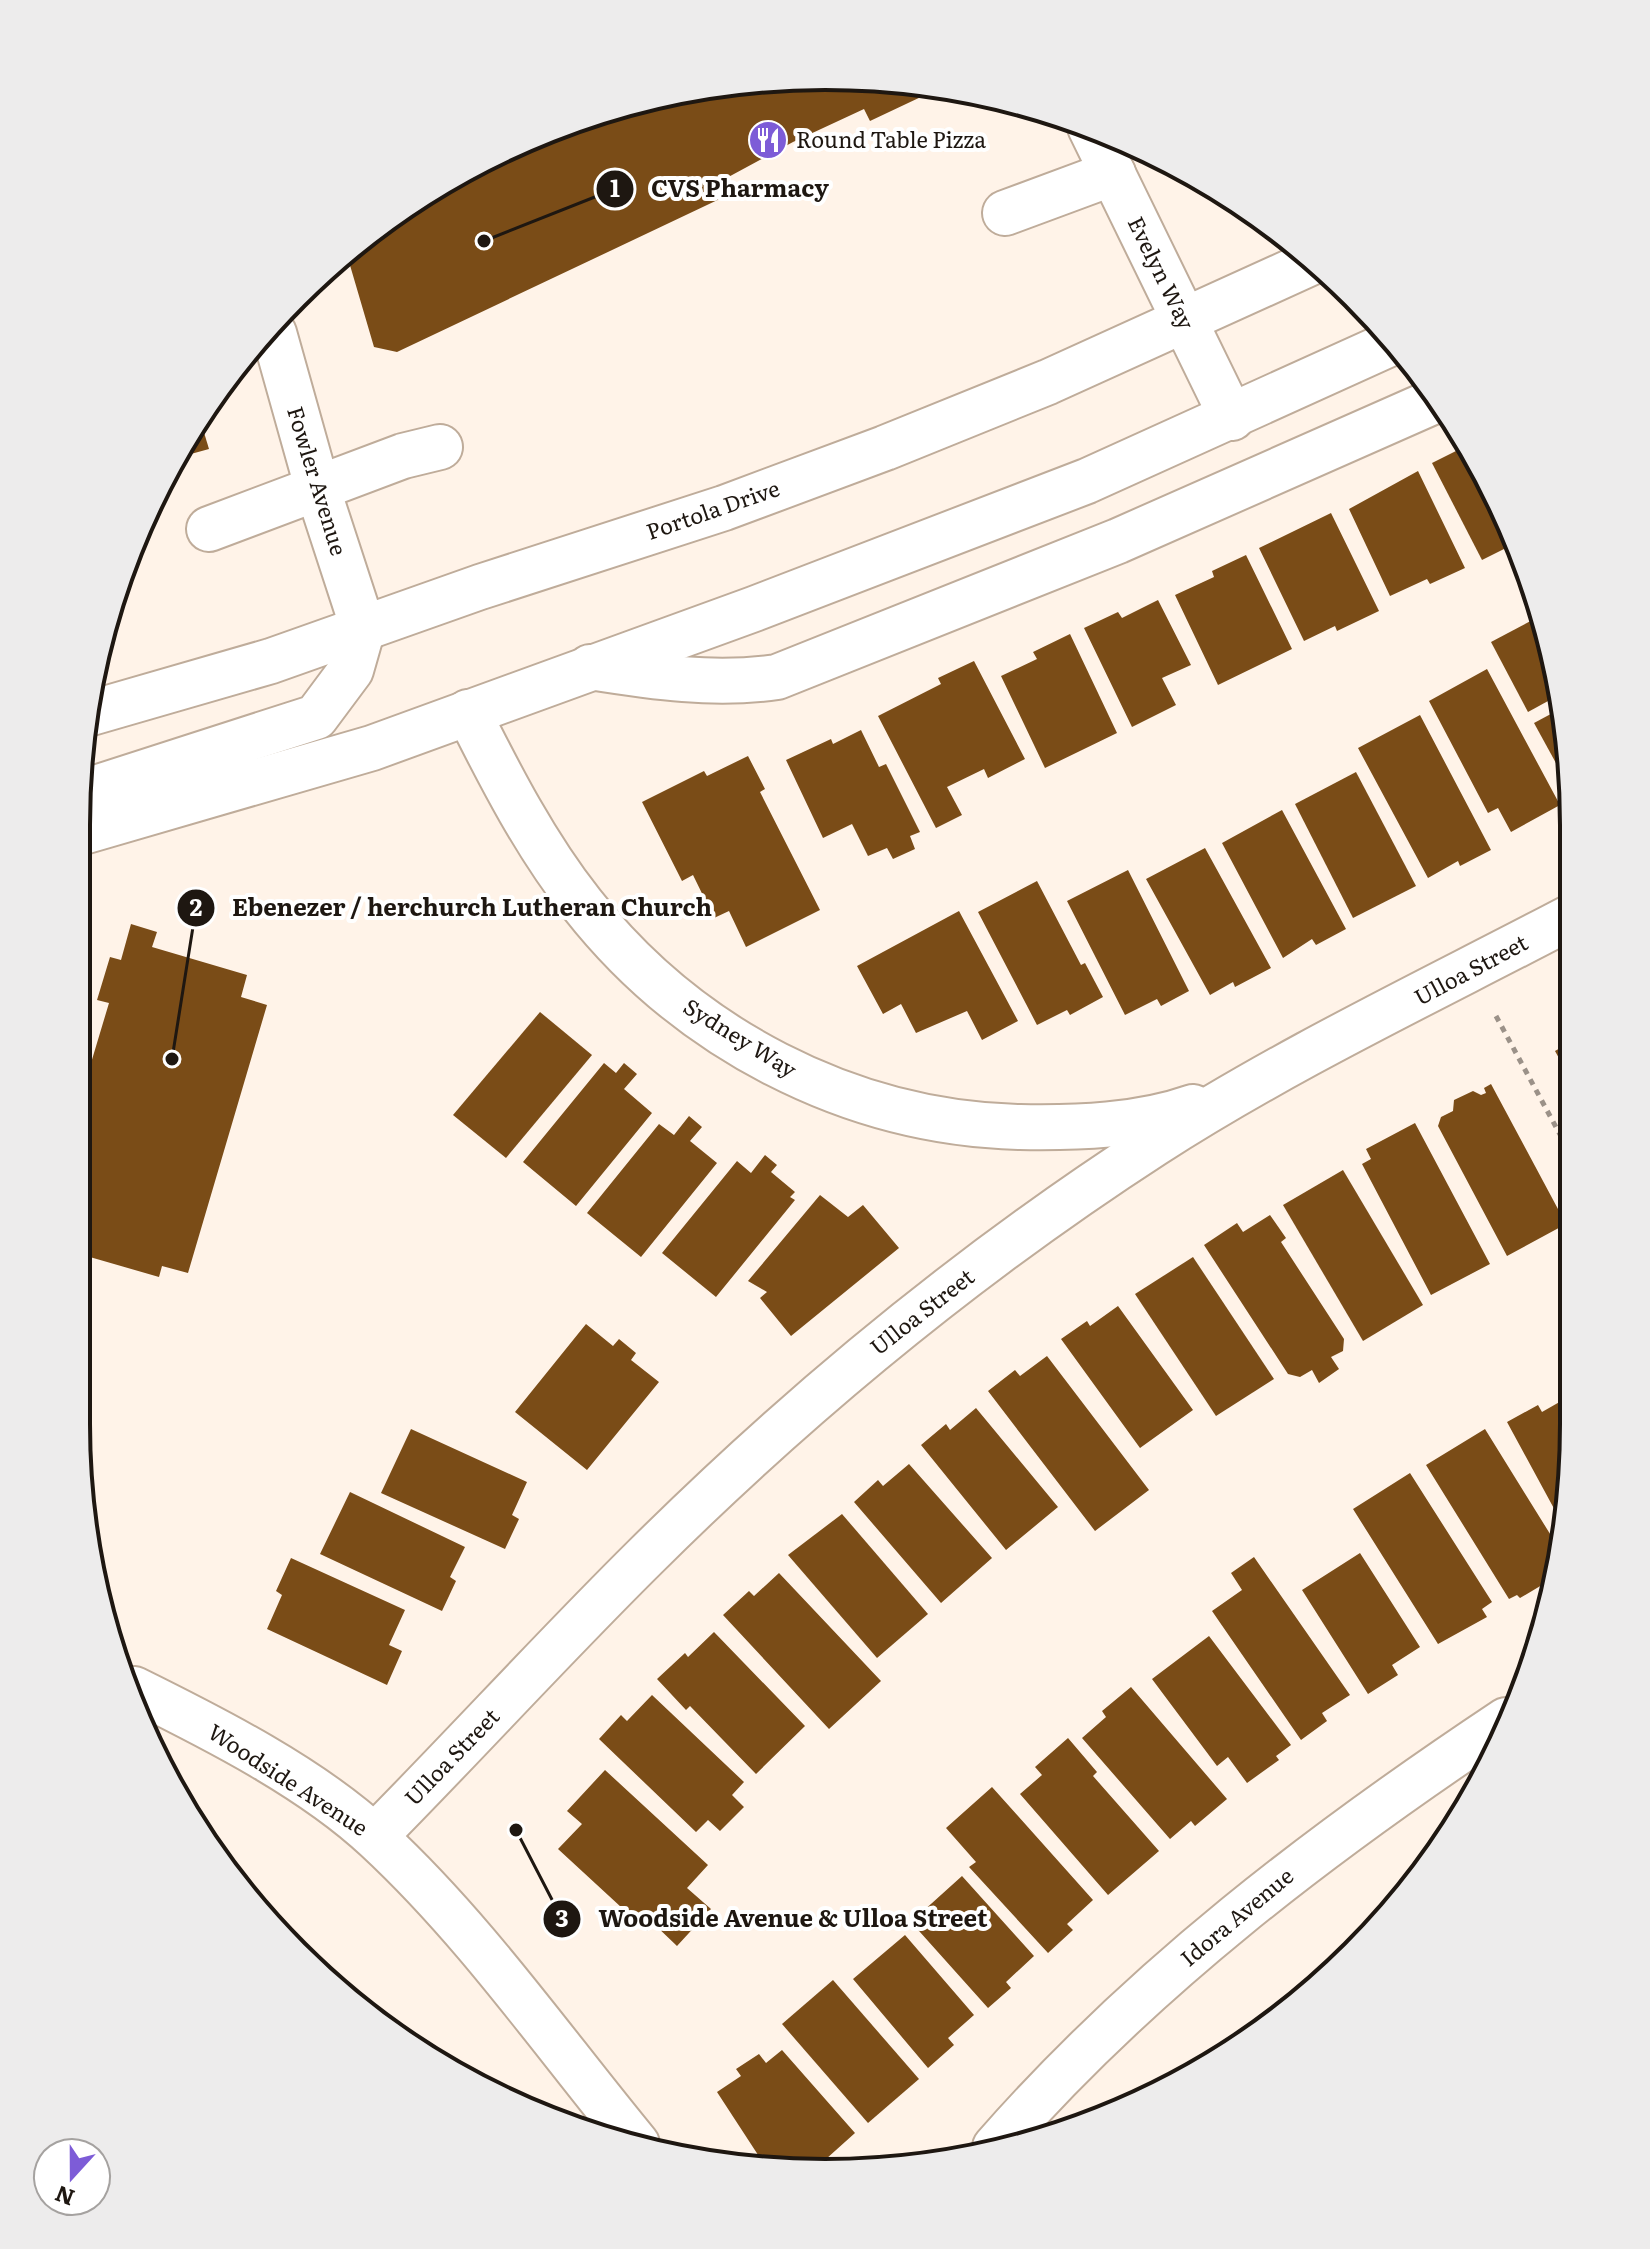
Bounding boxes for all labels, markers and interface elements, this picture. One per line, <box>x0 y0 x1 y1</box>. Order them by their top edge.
restaurant icon: Round Table Pizza <box>747 119 789 161</box>
place label: Round Table Pizza <box>796 122 986 155</box>
callout: CVS Pharmacy <box>595 165 845 213</box>
text: 1 <box>610 169 620 204</box>
text: CVS Pharmacy <box>651 169 829 204</box>
street label: Evelyn Way <box>1121 210 1204 335</box>
street label: Fowler Avenue <box>280 402 357 559</box>
street label: Portola Drive <box>641 470 784 547</box>
callout: Ebenezer / herchurch Lutheran Church <box>176 884 729 932</box>
text: 2 <box>190 888 203 923</box>
text: Ebenezer / herchurch Lutheran Church <box>232 888 712 923</box>
street label: Ulloa Street <box>1408 925 1533 1012</box>
street label: Sydney Way <box>678 989 804 1085</box>
street label: Ulloa Street <box>862 1259 980 1362</box>
street label: Ulloa Street <box>396 1700 506 1812</box>
street label: Woodside Avenue <box>202 1715 375 1843</box>
street label: Idora Avenue <box>1172 1859 1300 1973</box>
callout: Woodside Avenue & Ulloa Street <box>542 1895 1003 1943</box>
text: 3 <box>555 1899 569 1934</box>
text: Woodside Avenue & Ulloa Street <box>599 1899 988 1934</box>
north arrow <box>32 2137 112 2217</box>
text: N <box>50 2178 79 2216</box>

